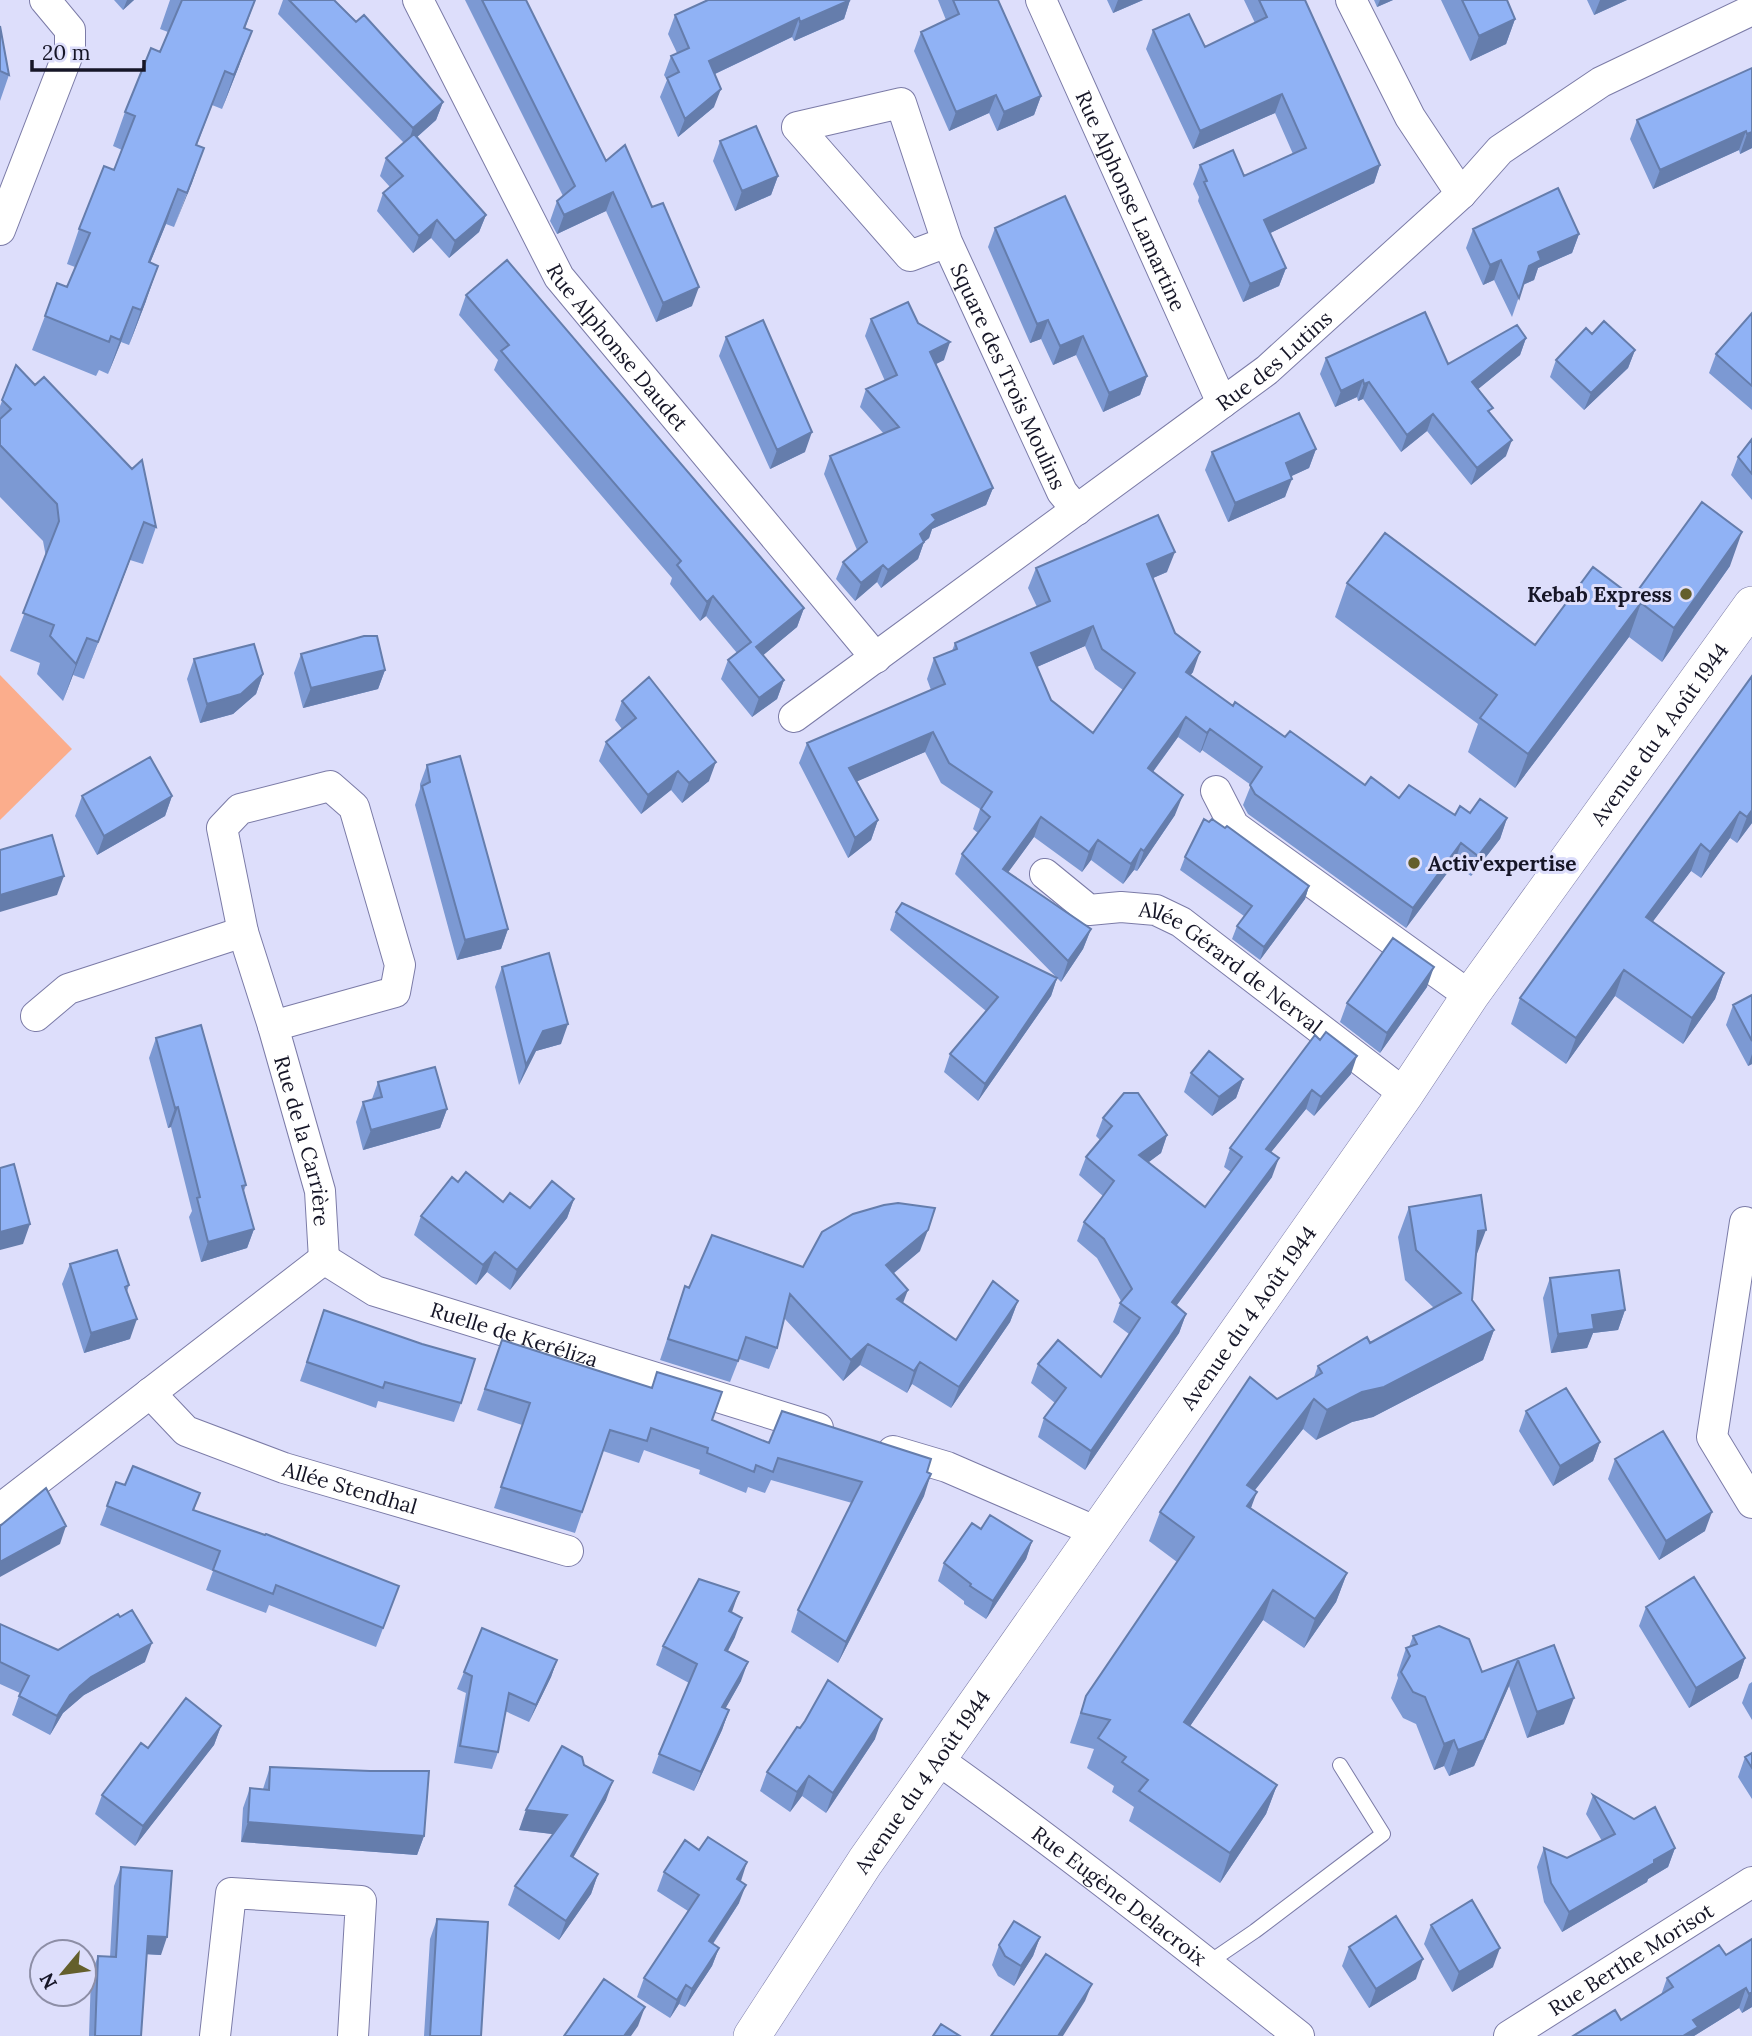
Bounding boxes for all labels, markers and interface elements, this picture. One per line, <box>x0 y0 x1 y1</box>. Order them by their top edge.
scale bar <box>32 28 144 72</box>
text: 20 m <box>42 39 91 66</box>
street label: Rue Alphonse Lamartine <box>1070 86 1192 315</box>
street label: Rue Alphonse Daudet <box>541 259 695 437</box>
street label: Square des Trois Moulins <box>945 259 1072 494</box>
street label: Rue des Lutins <box>1210 304 1337 416</box>
place label: Kebab Express <box>1527 581 1672 608</box>
marker: Kebab Express <box>1678 586 1694 602</box>
street label: Avenue du 4 Août 1944 <box>1584 637 1734 831</box>
place label: Activ'expertise <box>1428 850 1577 877</box>
marker: Activ'expertise <box>1406 855 1422 871</box>
street label: Allée Gérard de Nerval <box>1137 895 1328 1039</box>
street label: Rue de la Carrière <box>269 1052 336 1227</box>
street label: Avenue du 4 Août 1944 <box>1173 1220 1322 1416</box>
street label: Ruelle de Keréliza <box>427 1295 602 1373</box>
street label: Allée Stendhal <box>279 1455 420 1520</box>
street label: Avenue du 4 Août 1944 <box>847 1684 996 1879</box>
street label: Rue Eugène Delacroix <box>1027 1820 1213 1971</box>
street label: Rue Berthe Morisot <box>1543 1896 1719 2021</box>
north arrow <box>28 1938 98 2008</box>
text: N <box>34 1969 62 1993</box>

